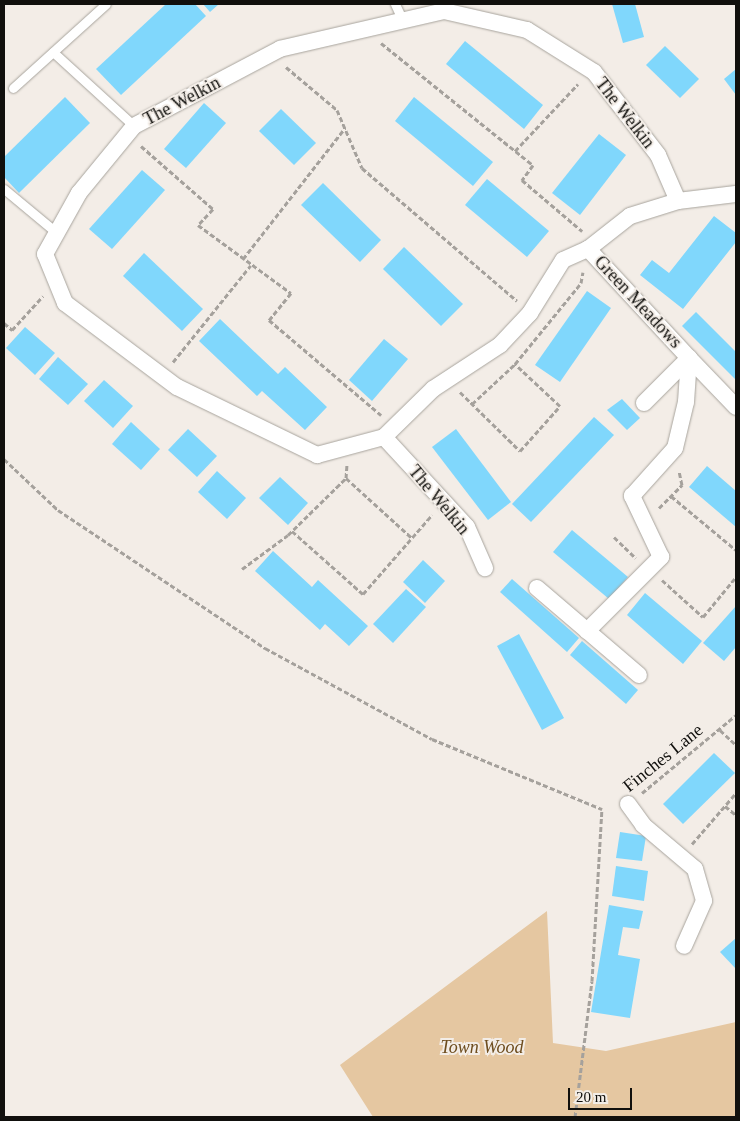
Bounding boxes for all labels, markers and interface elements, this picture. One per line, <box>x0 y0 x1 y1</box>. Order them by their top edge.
street label: The Welkin <box>140 72 224 130</box>
street label: The Welkin <box>591 73 659 153</box>
street label: Green Meadows <box>590 251 686 353</box>
street label: The Welkin <box>404 461 474 539</box>
street label: Finches Lane <box>619 719 707 797</box>
park label: Town Wood <box>440 1036 524 1058</box>
scale bar <box>570 1078 634 1110</box>
text: 20 m <box>576 1089 606 1105</box>

